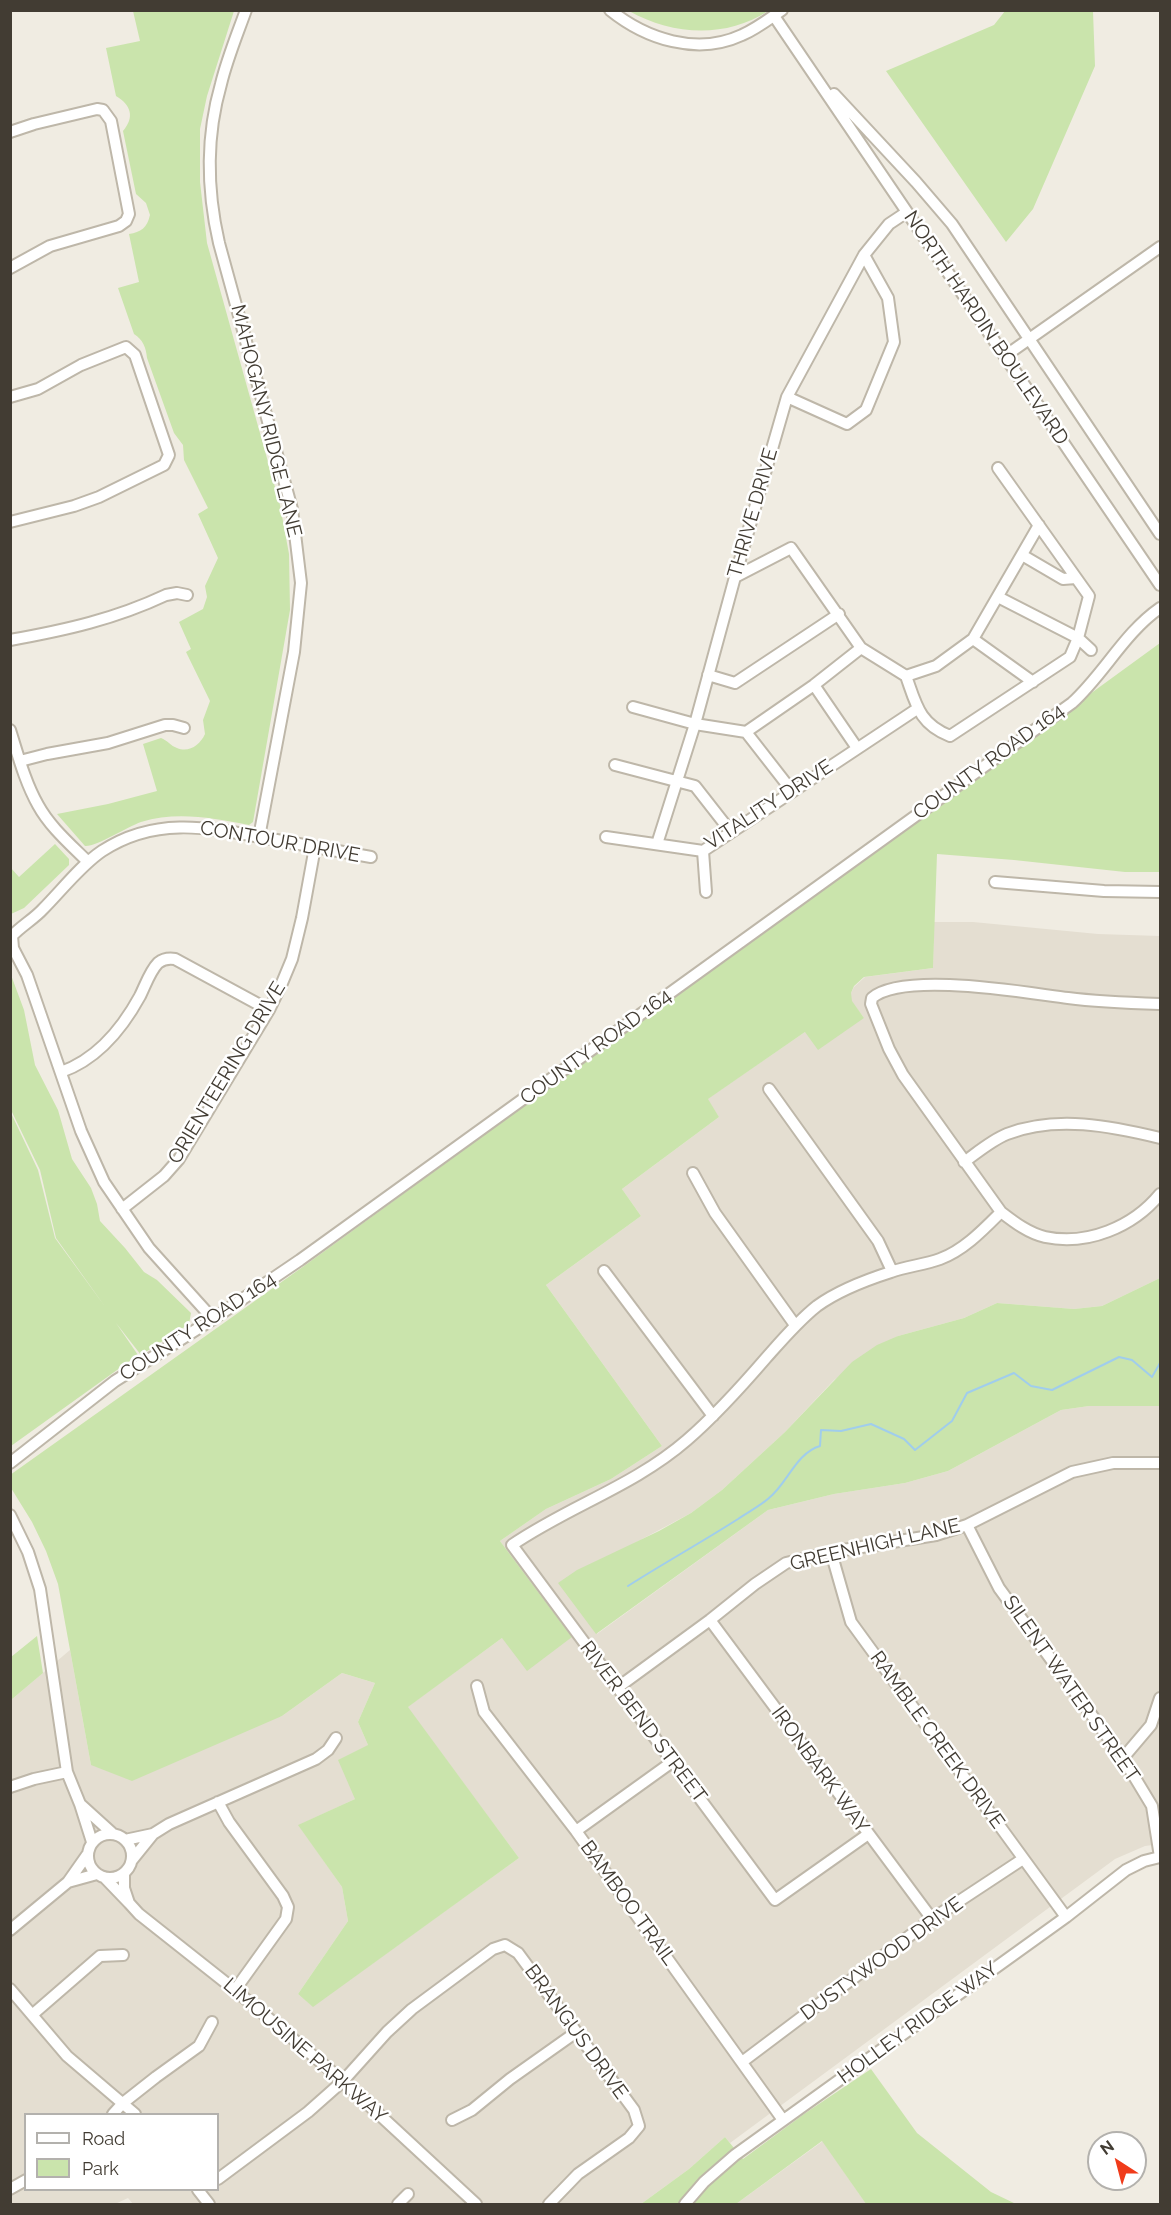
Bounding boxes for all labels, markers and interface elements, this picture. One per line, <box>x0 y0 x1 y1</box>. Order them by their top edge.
street label: NORTH HARDIN BOULEVARD <box>899 206 1073 450</box>
street label: MAHOGANY RIDGE LANE <box>225 302 307 540</box>
street label: THRIVE DRIVE <box>723 445 783 581</box>
street label: COUNTY ROAD 164 <box>909 699 1069 825</box>
street label: VITALITY DRIVE <box>700 755 838 855</box>
street label: CONTOUR DRIVE <box>198 816 362 868</box>
street label: ORIENTEERING DRIVE <box>163 978 291 1168</box>
street label: COUNTY ROAD 164 <box>516 984 676 1110</box>
street label: COUNTY ROAD 164 <box>115 1268 281 1386</box>
street label: GREENHIGH LANE <box>788 1514 962 1576</box>
street label: SILENT WATER STREET <box>997 1591 1145 1787</box>
street label: RIVER BEND STREET <box>574 1636 712 1808</box>
street label: RAMBLE CREEK DRIVE <box>865 1647 1009 1833</box>
street label: IRONBARK WAY <box>766 1702 874 1838</box>
street label: BAMBOO TRAIL <box>575 1836 681 1970</box>
street label: DUSTYWOOD DRIVE <box>796 1892 968 2026</box>
street label: HOLLEY RIDGE WAY <box>833 1957 1003 2089</box>
street label: BRANGUS DRIVE <box>519 1960 633 2104</box>
street label: LIMOUSINE PARKWAY <box>218 1973 392 2129</box>
legend <box>24 2113 219 2191</box>
text: Road <box>82 2128 125 2149</box>
north arrow <box>1087 2131 1147 2191</box>
text: N <box>1097 2136 1118 2159</box>
text: Park <box>82 2158 119 2179</box>

